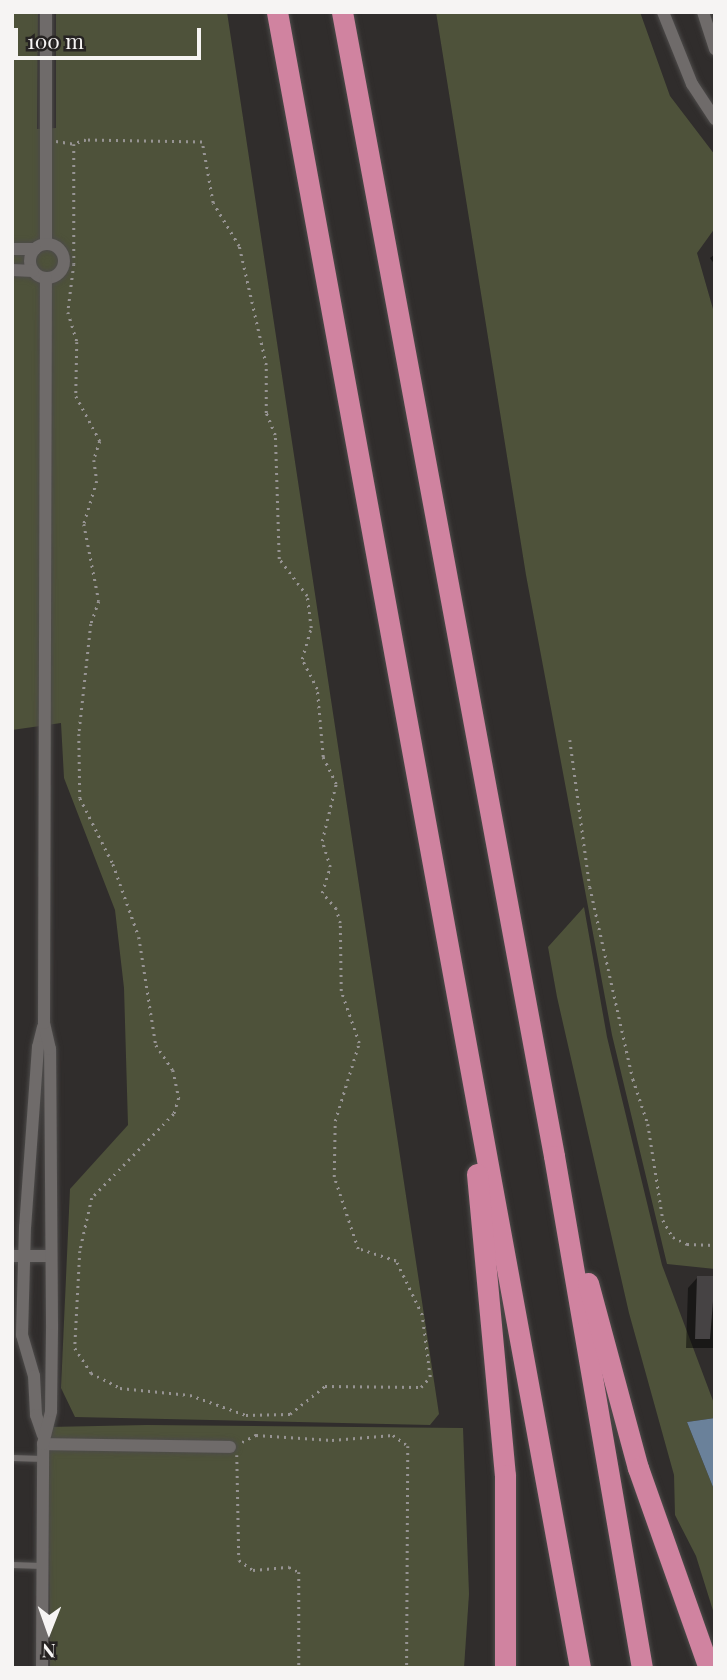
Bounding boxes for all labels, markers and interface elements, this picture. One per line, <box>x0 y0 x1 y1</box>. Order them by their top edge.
scale bar <box>18 14 205 58</box>
text: 100 m <box>27 26 84 54</box>
north arrow <box>14 1596 84 1666</box>
text: N <box>42 1639 56 1665</box>

